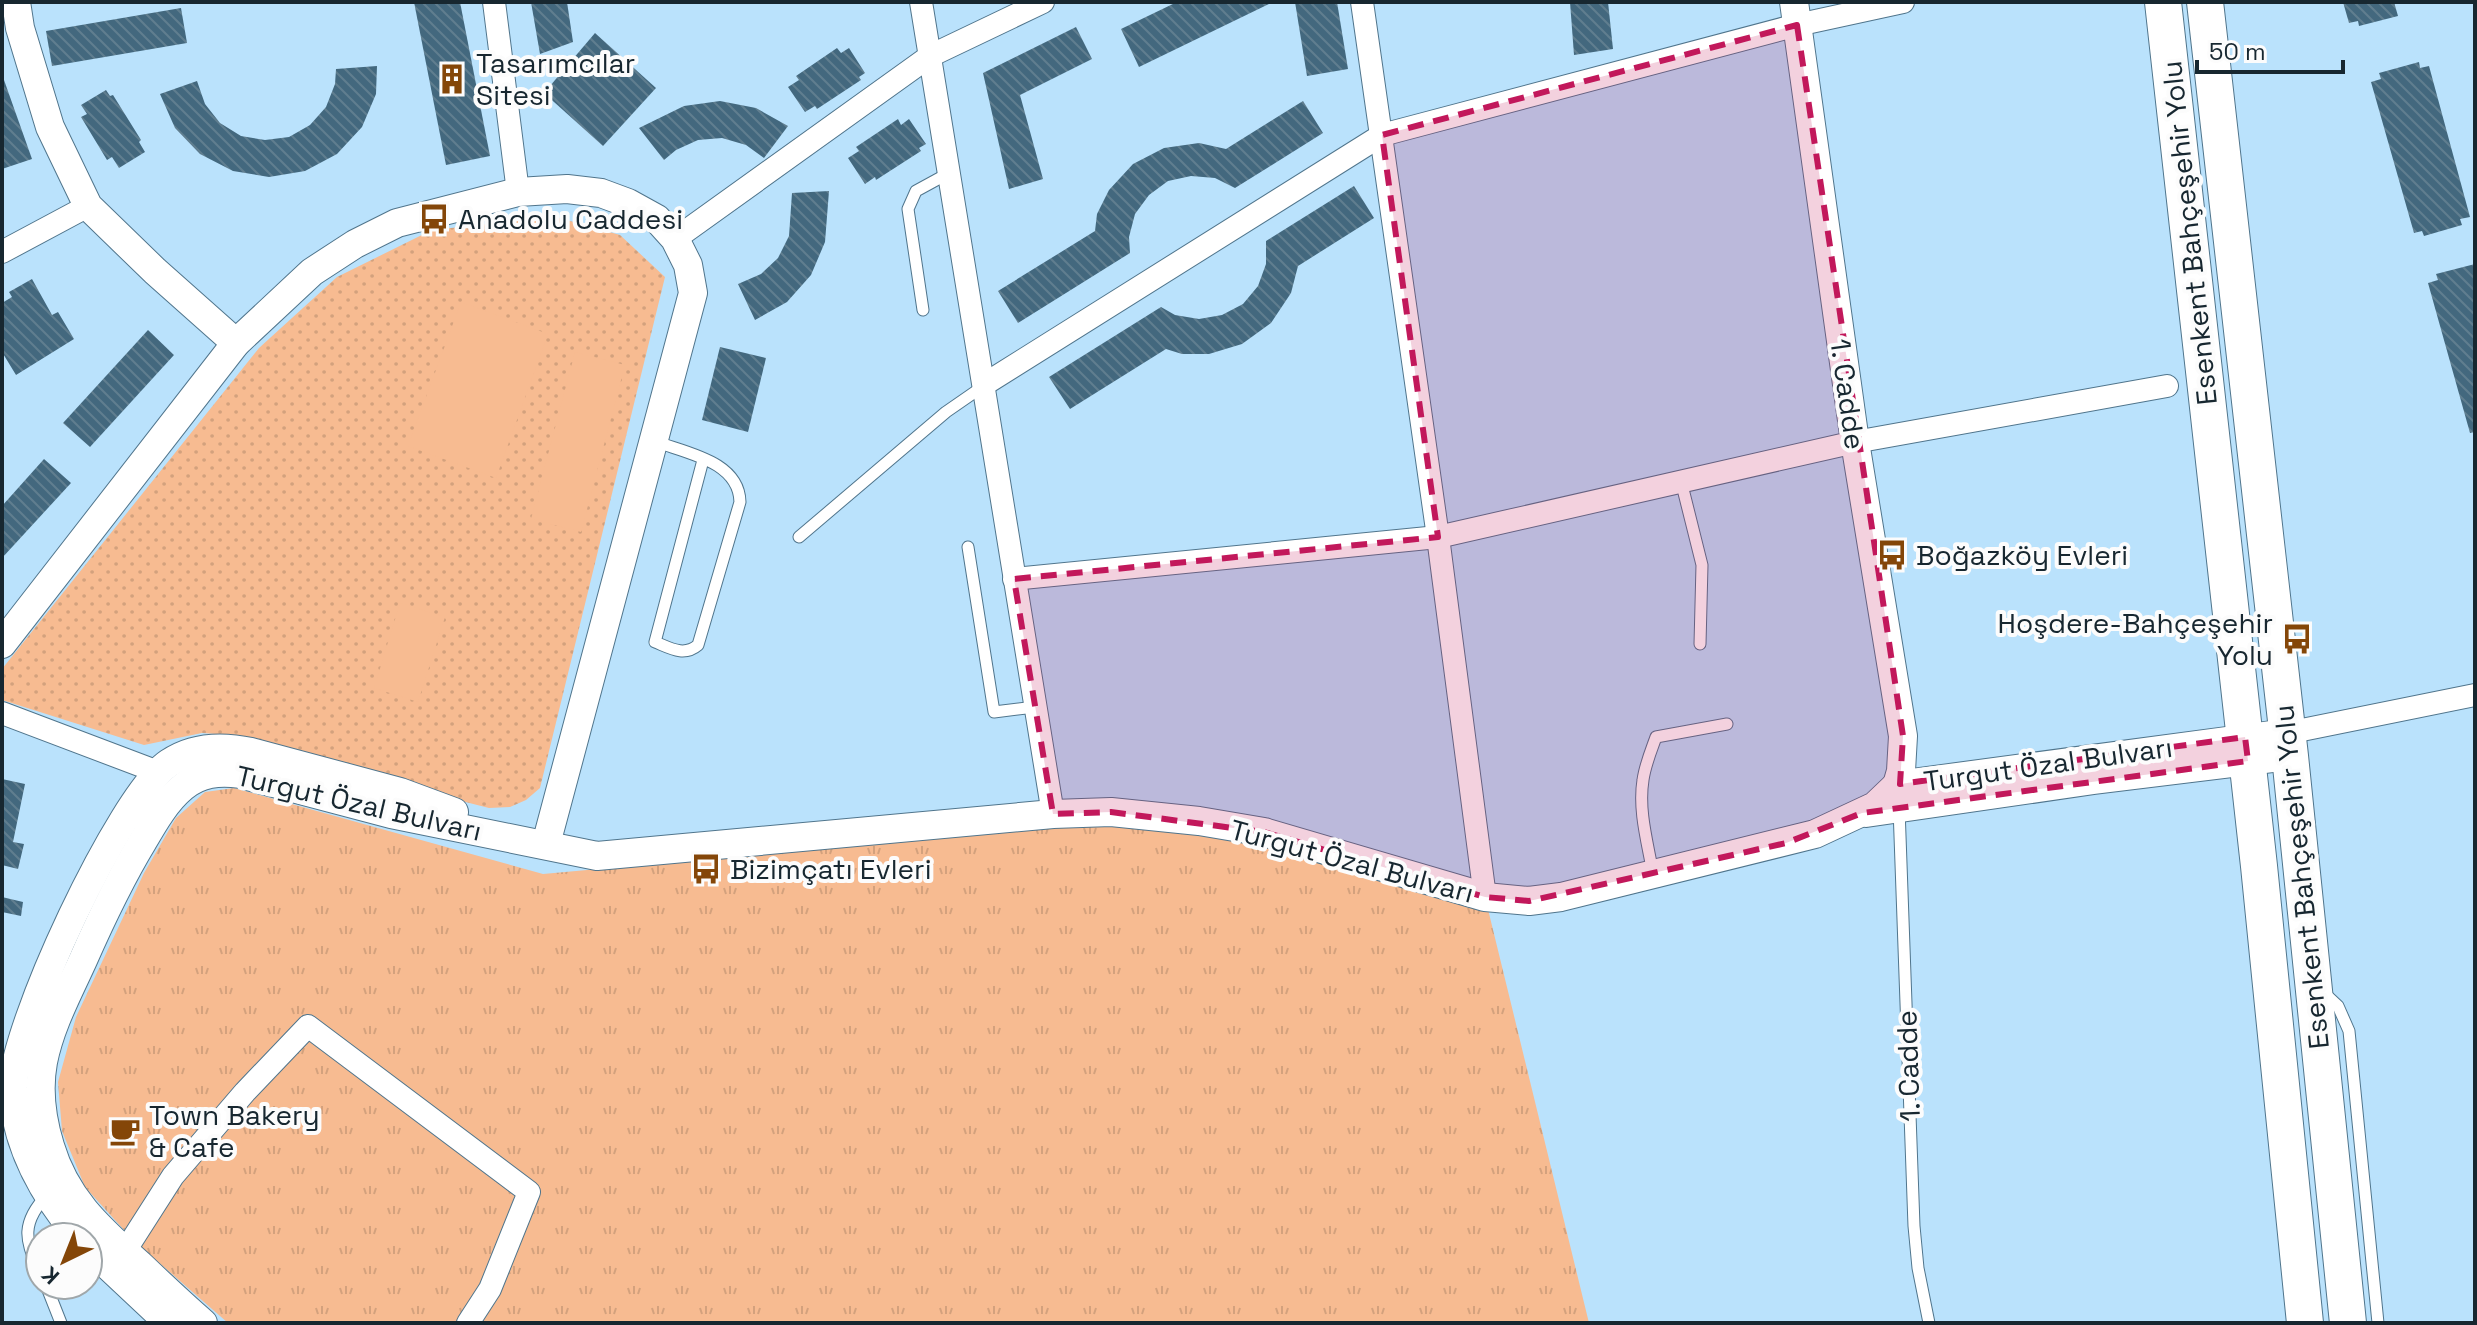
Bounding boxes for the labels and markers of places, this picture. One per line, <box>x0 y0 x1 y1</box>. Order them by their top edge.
place label: Tasarımcılar Sitesi <box>476 45 635 113</box>
building icon: Tasarımcılar Sitesi <box>435 62 469 96</box>
place label: Anadolu Caddesi <box>458 201 683 237</box>
bus stop icon: Anadolu Caddesi <box>417 202 451 236</box>
place label: Boğazköy Evleri <box>1916 537 2128 573</box>
bus stop icon: Boğazköy Evleri <box>1875 538 1909 572</box>
place label: Hoşdere-Bahçeşehir Yolu <box>1998 605 2273 673</box>
bus stop icon: Hoşdere-Bahçeşehir Yolu <box>2280 622 2314 656</box>
place label: Bizimçatı Evleri <box>730 851 932 887</box>
bus stop icon: Bizimçatı Evleri <box>689 852 723 886</box>
place label: Town Bakery & Cafe <box>149 1097 320 1165</box>
cafe icon: Town Bakery & Cafe <box>108 1114 142 1148</box>

